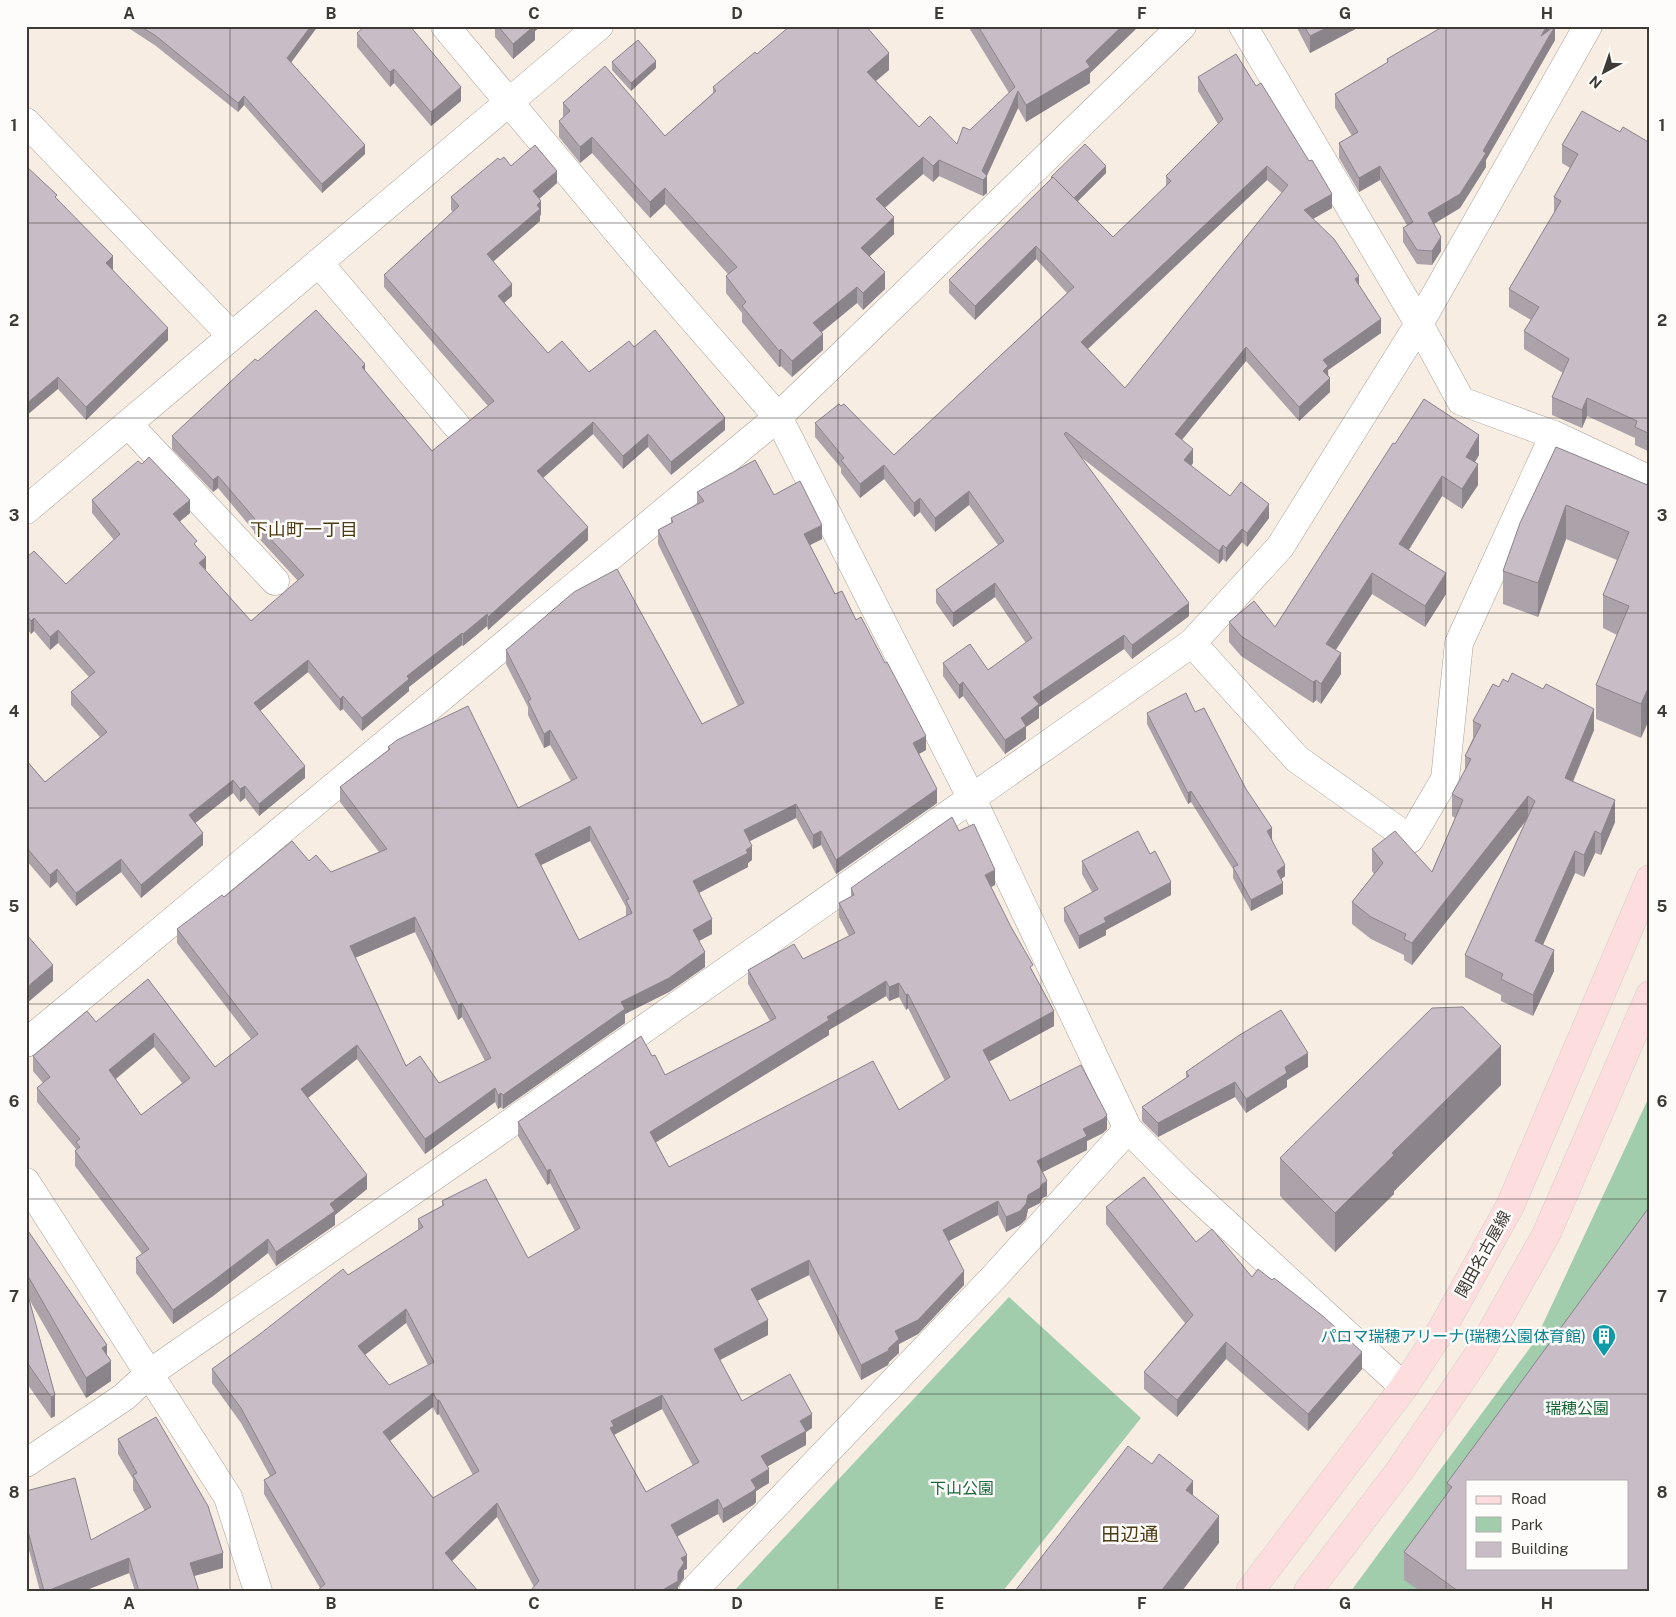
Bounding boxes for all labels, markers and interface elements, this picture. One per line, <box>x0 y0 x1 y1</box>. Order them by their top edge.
text: A <box>123 4 135 23</box>
text: B <box>326 4 337 23</box>
text: C <box>528 4 540 23</box>
text: D <box>731 4 743 23</box>
text: E <box>934 4 944 23</box>
text: F <box>1137 4 1147 23</box>
text: G <box>1339 4 1351 23</box>
text: H <box>1541 4 1553 23</box>
north arrow <box>1578 48 1628 98</box>
text: N <box>1586 72 1605 92</box>
text: 1 <box>11 116 17 135</box>
text: 1 <box>1659 116 1665 135</box>
text: 2 <box>9 311 19 330</box>
text: 2 <box>1657 311 1667 330</box>
text: 3 <box>9 506 19 525</box>
text: 3 <box>1657 506 1667 525</box>
district label: 下山町一丁目 <box>250 519 358 540</box>
text: 4 <box>9 702 20 721</box>
text: 4 <box>1657 702 1668 721</box>
text: 5 <box>9 897 20 916</box>
text: 5 <box>1657 897 1668 916</box>
text: 6 <box>9 1092 19 1111</box>
text: 6 <box>1657 1092 1667 1111</box>
street label: 関田名古屋線 <box>1451 1207 1515 1301</box>
text: 7 <box>9 1287 19 1306</box>
text: 7 <box>1657 1287 1667 1306</box>
building icon: パロマ瑞穂アリーナ(瑞穂公園体育館) <box>1591 1323 1617 1357</box>
place label: パロマ瑞穂アリーナ(瑞穂公園体育館) <box>1320 1327 1586 1346</box>
park label: 瑞穂公園 <box>1545 1399 1609 1418</box>
park label: 下山公園 <box>930 1479 994 1498</box>
legend <box>1466 1480 1628 1570</box>
text: 8 <box>9 1483 20 1502</box>
text: 8 <box>1657 1483 1668 1502</box>
text: Road <box>1511 1490 1547 1507</box>
text: Park <box>1511 1516 1543 1533</box>
district label: 田辺通 <box>1101 1523 1159 1545</box>
text: Building <box>1511 1540 1569 1557</box>
text: A <box>123 1594 135 1613</box>
text: B <box>326 1594 337 1613</box>
text: C <box>528 1594 540 1613</box>
text: D <box>731 1594 743 1613</box>
text: E <box>934 1594 944 1613</box>
text: F <box>1137 1594 1147 1613</box>
text: G <box>1339 1594 1351 1613</box>
text: H <box>1541 1594 1553 1613</box>

